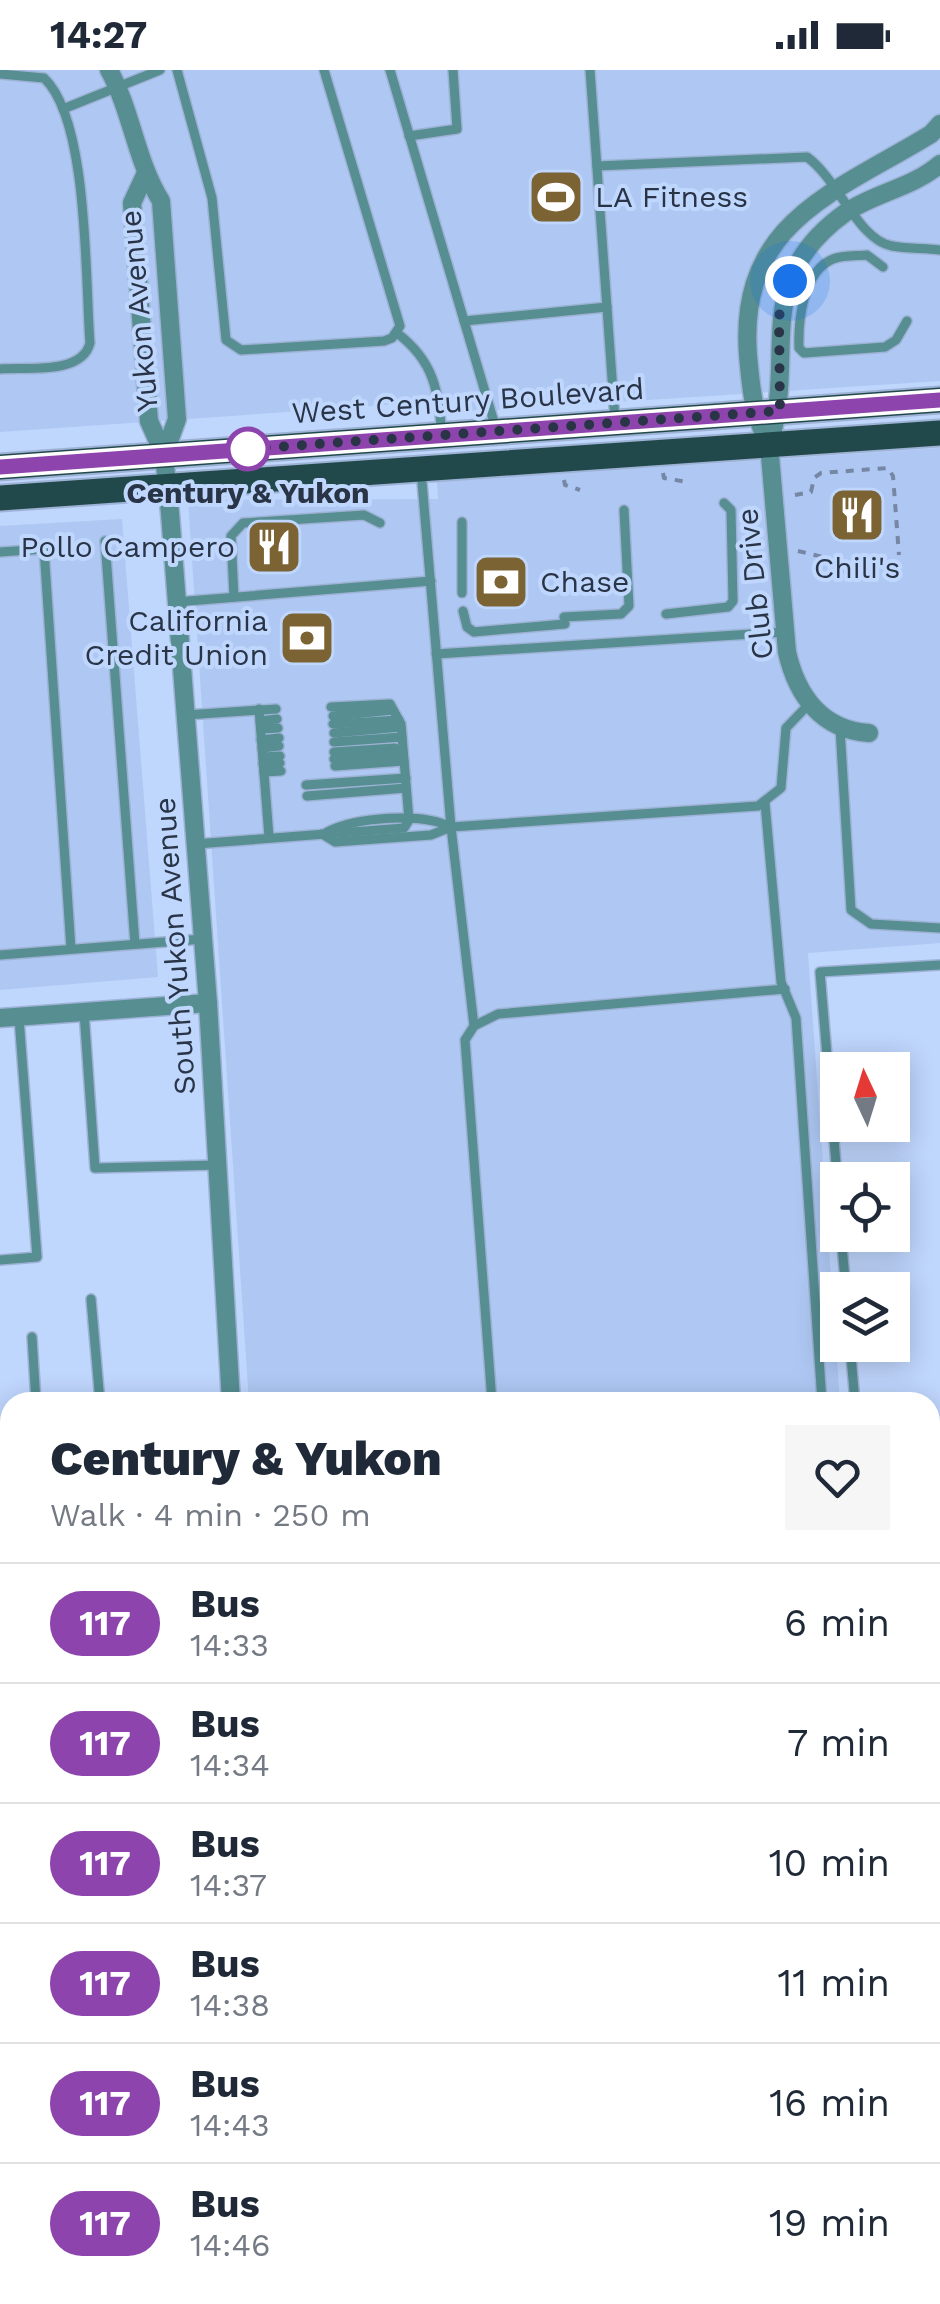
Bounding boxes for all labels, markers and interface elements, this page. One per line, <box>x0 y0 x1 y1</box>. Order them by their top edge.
text: 14:27 <box>50 13 147 57</box>
sports icon: LA Fitness <box>526 167 586 227</box>
place label: LA Fitness <box>595 179 748 214</box>
street label: Yukon Avenue <box>112 209 165 413</box>
your location <box>765 256 815 306</box>
street label: West Century Boulevard <box>291 371 645 430</box>
marker: Century & Yukon <box>227 428 269 470</box>
place label: Century & Yukon <box>126 475 370 510</box>
restaurant icon: Chili's <box>827 485 887 545</box>
street label: Club Drive <box>729 507 780 661</box>
restaurant icon: Pollo Campero <box>244 517 304 577</box>
place label: Pollo Campero <box>20 529 235 564</box>
place label: Chili's <box>814 550 900 585</box>
bank icon: Chase <box>471 552 531 612</box>
place label: Chase <box>540 564 629 599</box>
place label: California Credit Union <box>85 603 268 672</box>
bank icon: California Credit Union <box>277 608 337 668</box>
street label: South Yukon Avenue <box>147 796 202 1096</box>
north arrow <box>820 1052 910 1142</box>
map controls <box>820 1052 910 1362</box>
button: locate <box>820 1162 910 1252</box>
button: layers <box>820 1272 910 1362</box>
button: heart <box>785 1425 890 1530</box>
text: Century & Yukon <box>50 1430 442 1487</box>
text: Walk · 4 min · 250 m <box>50 1496 371 1534</box>
text: Bus <box>190 1582 260 1626</box>
text: 6 min <box>784 1601 890 1645</box>
text: 117 <box>79 1602 131 1644</box>
text: 14:33 <box>190 1626 269 1664</box>
text: Bus <box>190 1702 260 1746</box>
text: 7 min <box>787 1721 890 1765</box>
text: 117 <box>79 1722 131 1764</box>
text: 14:34 <box>190 1746 270 1784</box>
text: Bus <box>190 1822 260 1866</box>
text: 10 min <box>769 1841 890 1885</box>
text: 117 <box>79 1842 131 1884</box>
text: 14:37 <box>190 1866 267 1904</box>
text: Bus <box>190 1942 260 1986</box>
text: 11 min <box>778 1961 890 2005</box>
text: 117 <box>79 1962 131 2004</box>
text: 14:38 <box>190 1986 270 2024</box>
text: Bus <box>190 2062 260 2106</box>
text: 16 min <box>769 2081 890 2125</box>
text: 117 <box>79 2082 131 2124</box>
text: 14:43 <box>190 2106 270 2144</box>
text: Bus <box>190 2182 260 2226</box>
text: 19 min <box>769 2201 890 2245</box>
text: 117 <box>79 2202 131 2244</box>
text: 14:46 <box>190 2226 271 2264</box>

